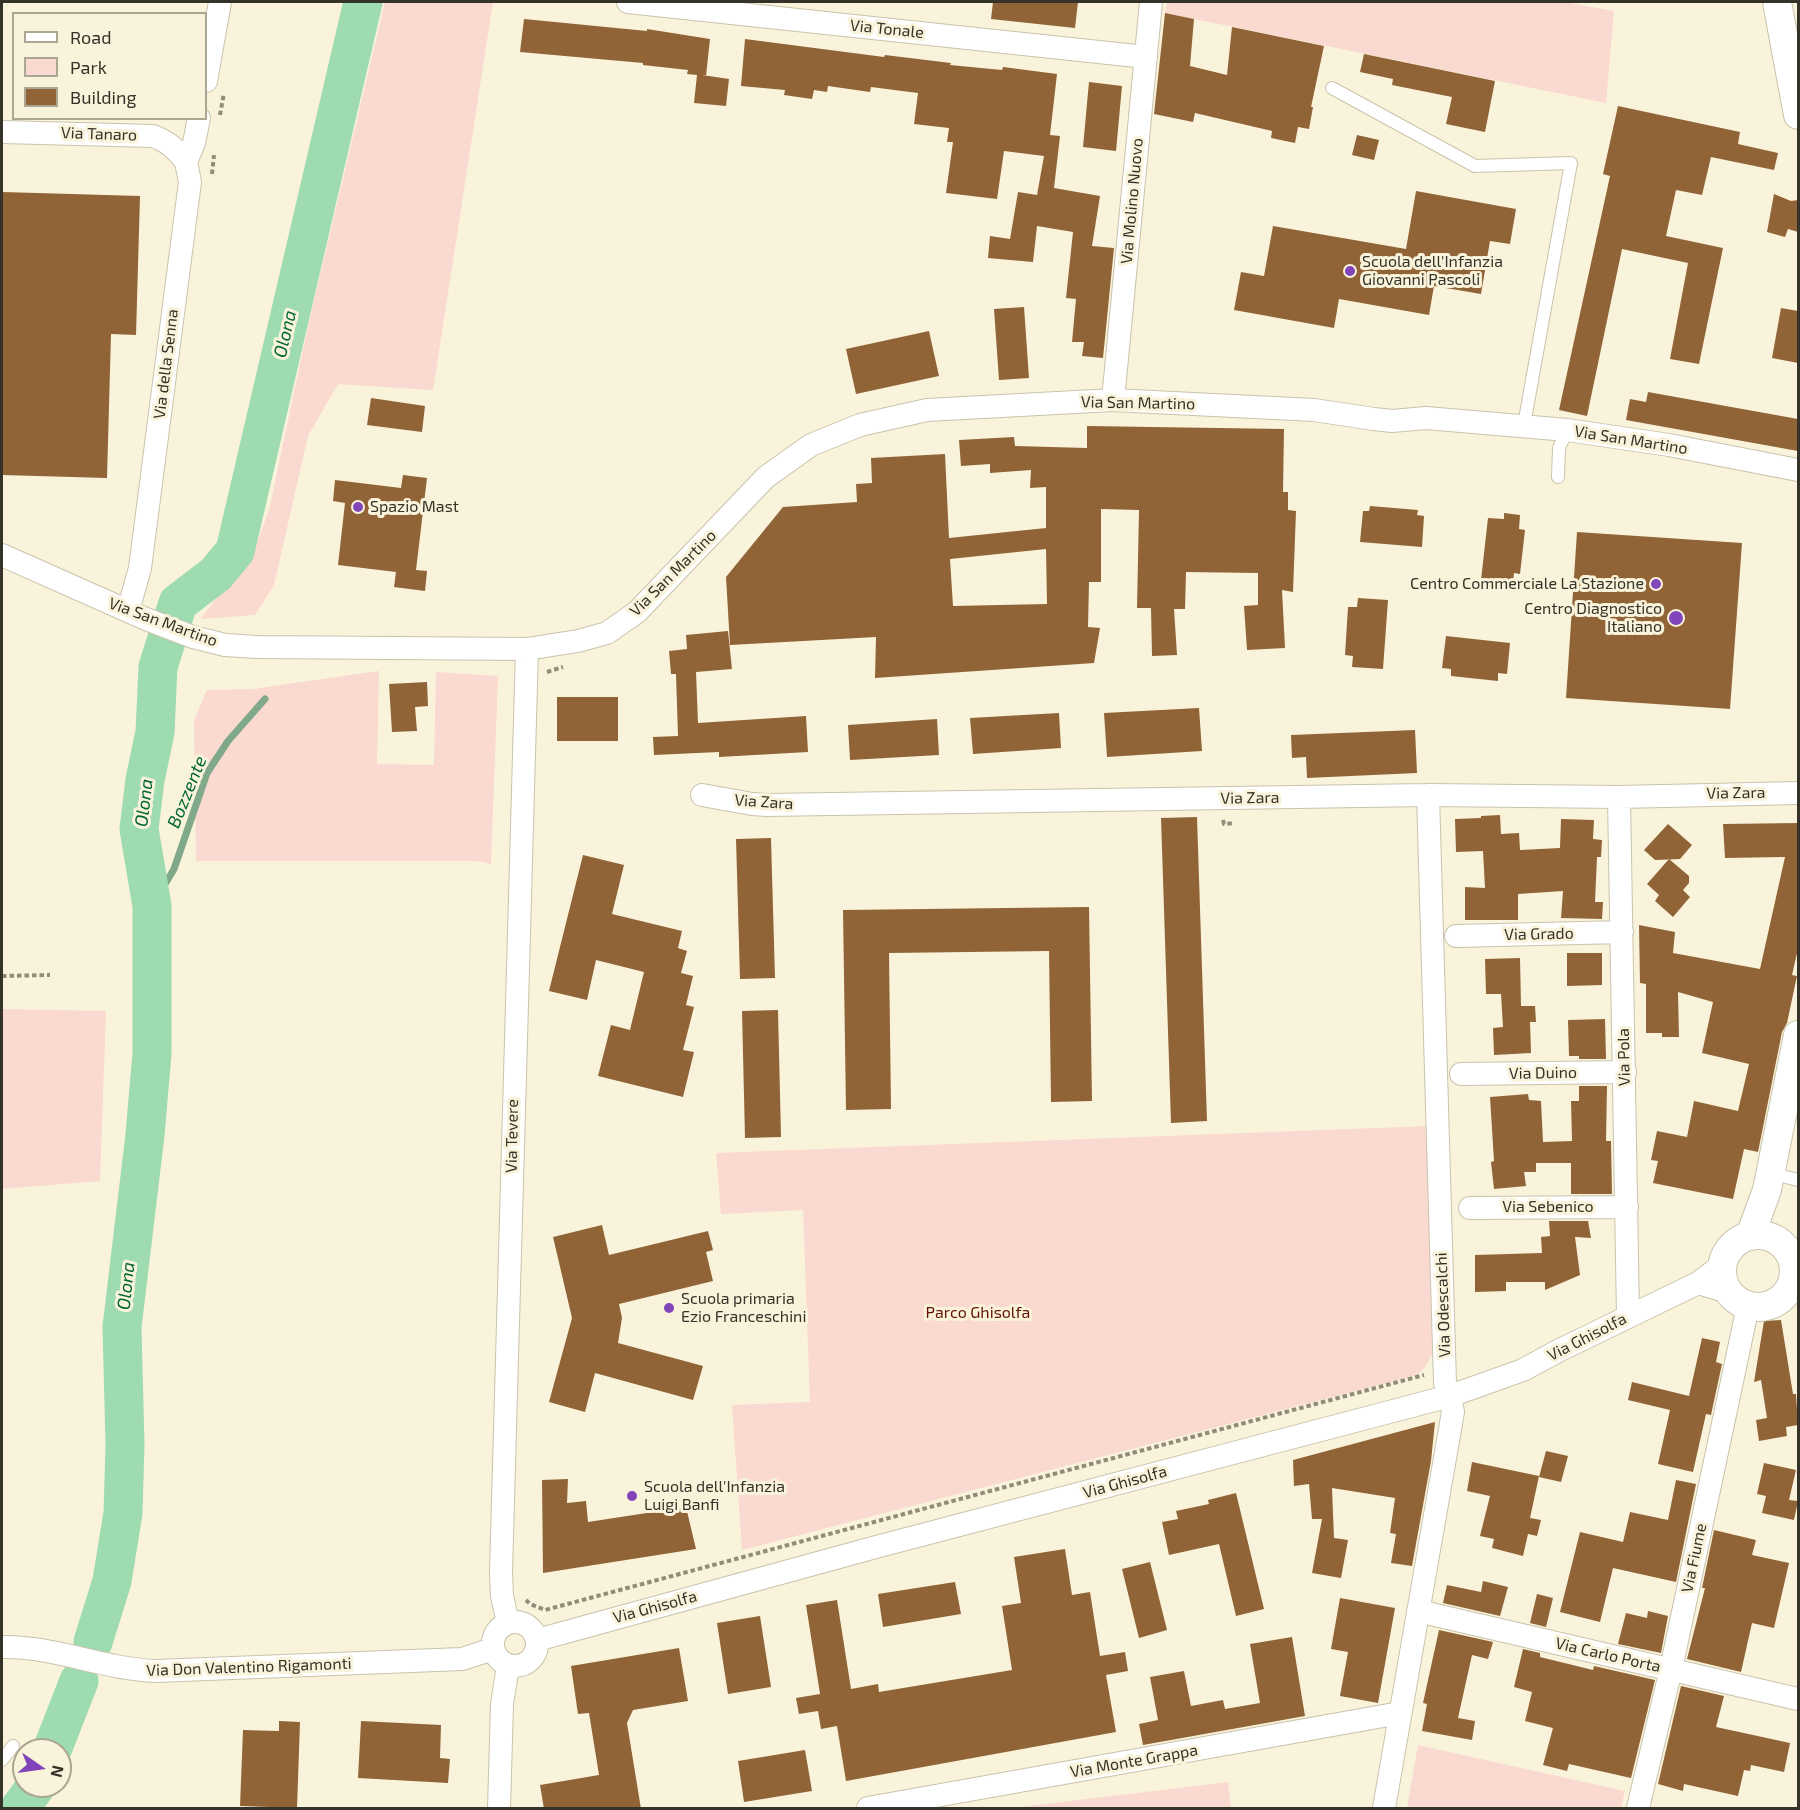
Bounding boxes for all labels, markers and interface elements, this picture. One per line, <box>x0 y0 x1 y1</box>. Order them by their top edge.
legend <box>12 12 207 120</box>
street label: Via Tonale <box>849 16 925 42</box>
text: Road <box>70 26 111 48</box>
text: Park <box>70 56 107 78</box>
text: Building <box>70 86 137 108</box>
street label: Via Tanaro <box>61 123 137 145</box>
street label: Via Molino Nuovo <box>1117 137 1147 265</box>
place label: Scuola dell'Infanzia Giovanni Pascoli <box>1362 252 1503 290</box>
marker: Scuola dell'Infanzia Giovanni Pascoli <box>1343 264 1357 278</box>
street label: Via della Senna <box>150 308 182 420</box>
water label: Olona <box>269 308 301 360</box>
street label: Via San Martino <box>1081 392 1195 414</box>
street label: Via San Martino <box>1573 422 1689 458</box>
place label: Spazio Mast <box>370 497 459 517</box>
marker: Spazio Mast <box>351 500 365 514</box>
street label: Via San Martino <box>626 526 720 620</box>
place label: Centro Commerciale La Stazione <box>1410 574 1644 594</box>
marker: Centro Commerciale La Stazione <box>1649 577 1663 591</box>
street label: Via San Martino <box>106 593 220 651</box>
place label: Centro Diagnostico Italiano <box>1524 599 1662 637</box>
marker: Centro Diagnostico Italiano <box>1667 609 1685 627</box>
water label: Bozzente <box>163 753 211 831</box>
water label: Olona <box>130 778 158 828</box>
street label: Via Zara <box>1706 783 1766 803</box>
street label: Via Zara <box>1220 788 1280 808</box>
street label: Via Zara <box>734 790 794 814</box>
street label: Via Grado <box>1504 924 1574 944</box>
street label: Via Pola <box>1614 1028 1634 1086</box>
street label: Via Duino <box>1509 1063 1577 1083</box>
street label: Via Tevere <box>502 1099 522 1173</box>
street label: Via Sebenico <box>1502 1197 1594 1217</box>
street label: Via Odescalchi <box>1432 1252 1454 1358</box>
water label: Olona <box>113 1261 139 1311</box>
place label: Scuola primaria Ezio Franceschini <box>681 1289 806 1327</box>
marker: Scuola primaria Ezio Franceschini <box>662 1301 676 1315</box>
park label: Parco Ghisolfa <box>926 1303 1030 1323</box>
street label: Via Ghisolfa <box>1544 1309 1630 1365</box>
street label: Via Ghisolfa <box>1081 1462 1169 1502</box>
place label: Scuola dell'Infanzia Luigi Banfi <box>644 1477 785 1515</box>
marker: Scuola dell'Infanzia Luigi Banfi <box>625 1489 639 1503</box>
street label: Via Fiume <box>1677 1522 1711 1594</box>
street label: Via Ghisolfa <box>611 1587 699 1627</box>
street label: Via Carlo Porta <box>1553 1634 1663 1676</box>
street label: Via Don Valentino Rigamonti <box>146 1654 352 1680</box>
north arrow <box>12 1738 72 1798</box>
street label: Via Monte Grappa <box>1069 1740 1199 1782</box>
text: N <box>48 1764 69 1779</box>

